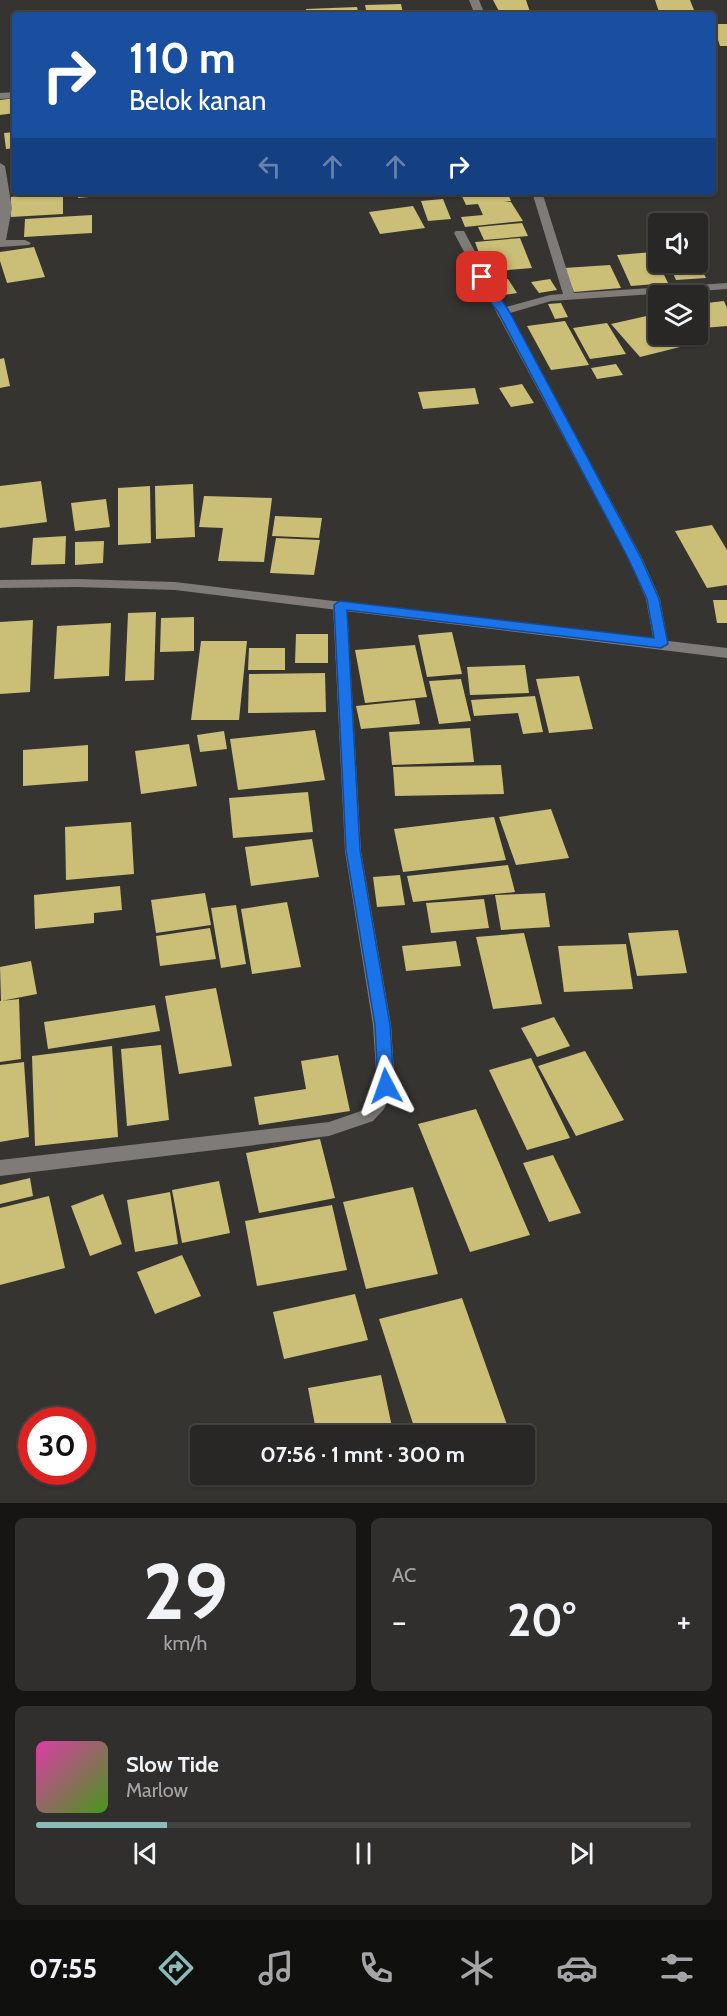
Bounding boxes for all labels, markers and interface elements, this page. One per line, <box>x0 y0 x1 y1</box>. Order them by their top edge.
text: 110 m <box>129 32 236 84</box>
icon: right <box>30 36 108 114</box>
text: Belok kanan <box>129 84 266 117</box>
icon: left <box>253 150 286 183</box>
icon: ahead <box>316 150 349 183</box>
icon: ahead <box>379 150 412 183</box>
icon: right <box>442 150 475 183</box>
map controls <box>648 213 708 345</box>
button: sound <box>648 213 708 273</box>
pin <box>456 251 507 302</box>
icon: arrive <box>465 260 498 293</box>
button: layers <box>648 285 708 345</box>
position arrow <box>354 1054 418 1118</box>
speed limit sign: 30 <box>18 1407 96 1485</box>
text: 07:56 · 1 mnt · 300 m <box>260 1441 465 1468</box>
text: 29 <box>143 1544 228 1639</box>
text: AC <box>392 1563 416 1587</box>
text: 20° <box>507 1593 576 1647</box>
text: − <box>392 1601 407 1641</box>
text: + <box>676 1601 691 1641</box>
text: km/h <box>164 1631 207 1655</box>
text: Slow Tide <box>126 1751 219 1778</box>
text: Marlow <box>126 1778 188 1802</box>
icon: previous <box>129 1837 162 1870</box>
icon: pause <box>347 1837 380 1870</box>
icon: next <box>565 1837 598 1870</box>
icon: directions <box>155 1947 197 1989</box>
icon: music <box>255 1947 297 1989</box>
icon: phone <box>355 1947 397 1989</box>
icon: climate <box>456 1947 498 1989</box>
icon: car <box>556 1947 598 1989</box>
icon: filters <box>656 1947 698 1989</box>
text: 07:55 <box>29 1952 97 1985</box>

